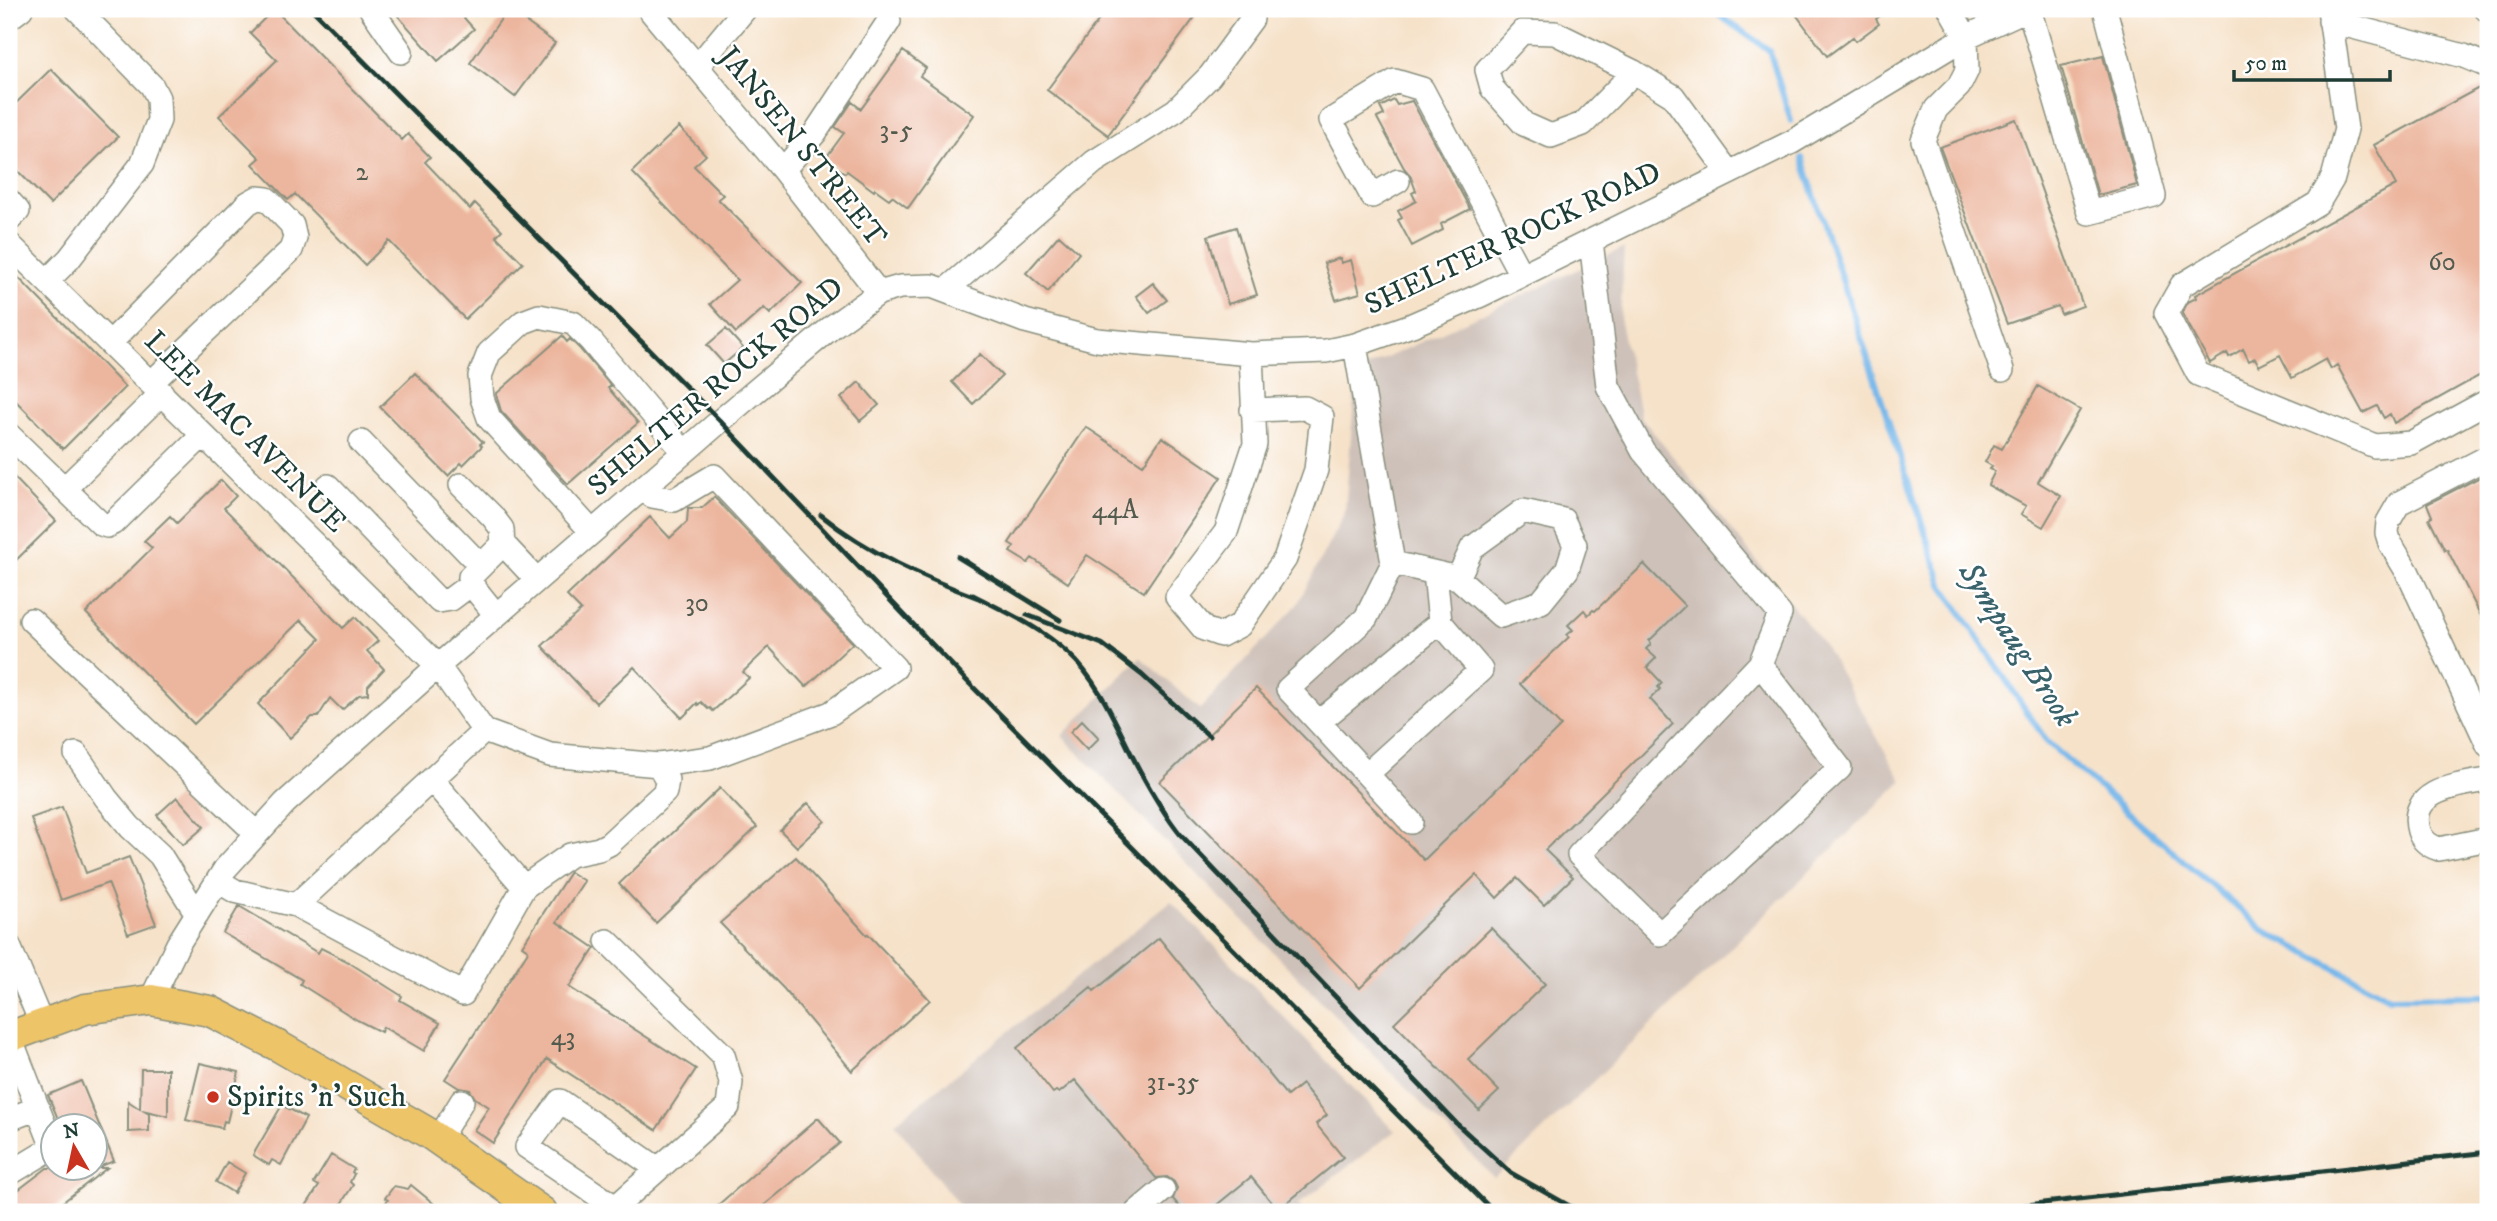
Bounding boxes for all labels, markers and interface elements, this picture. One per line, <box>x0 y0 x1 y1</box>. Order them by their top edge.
street label: JANSEN STREET <box>708 37 894 255</box>
scale bar <box>2234 38 2390 82</box>
text: 50 m <box>2245 51 2287 77</box>
house number: 3-5 <box>879 114 913 147</box>
street label: SHELTER ROCK ROAD <box>1359 154 1667 324</box>
house number: 2 <box>356 156 369 189</box>
house number: 60 <box>2428 246 2456 279</box>
street label: SHELTER ROCK ROAD <box>581 269 851 505</box>
street label: LEE MAC AVENUE <box>136 323 354 541</box>
house number: 44A <box>1092 494 1139 527</box>
water label: Sympaug Brook <box>1948 554 2086 736</box>
house number: 30 <box>685 587 709 620</box>
house number: 43 <box>551 1021 575 1054</box>
house number: 31-35 <box>1147 1066 1199 1099</box>
place label: Spirits 'n' Such <box>227 1079 406 1116</box>
marker: Spirits 'n' Such <box>205 1089 221 1105</box>
north arrow <box>38 1112 108 1182</box>
text: N <box>62 1119 81 1144</box>

